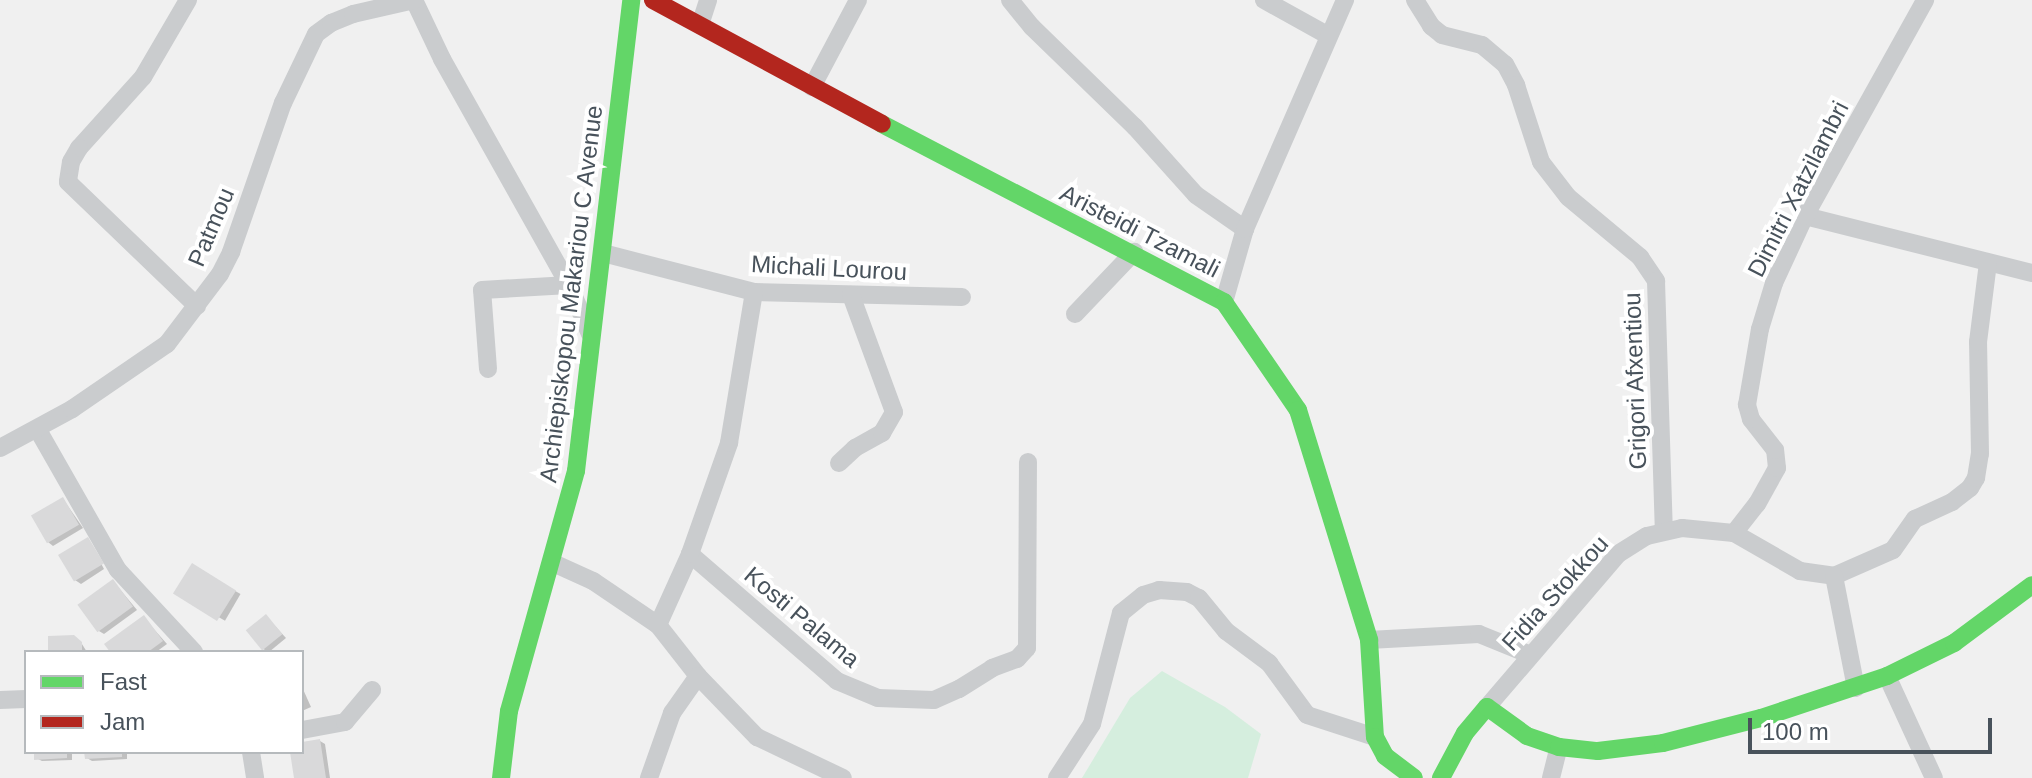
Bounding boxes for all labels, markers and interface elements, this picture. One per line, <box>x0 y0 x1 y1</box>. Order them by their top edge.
street label: Dimitri Xatzilambri <box>1741 96 1855 282</box>
street label: Archiepiskopou Makariou C Avenue <box>533 103 609 485</box>
street label: Aristeidi Tzamali <box>1055 178 1225 284</box>
street label: Patmou <box>182 183 240 271</box>
street label: Michali Lourou <box>750 250 908 286</box>
street label: Grigori Afxentiou <box>1617 291 1653 471</box>
street label: Fidia Stokkou <box>1496 529 1614 657</box>
street label: Kosti Palama <box>739 561 865 673</box>
legend <box>24 650 304 754</box>
text: Fast <box>100 668 147 695</box>
scale bar <box>1752 702 1996 752</box>
text: Jam <box>100 708 145 735</box>
text: 100 m <box>1762 718 1829 745</box>

